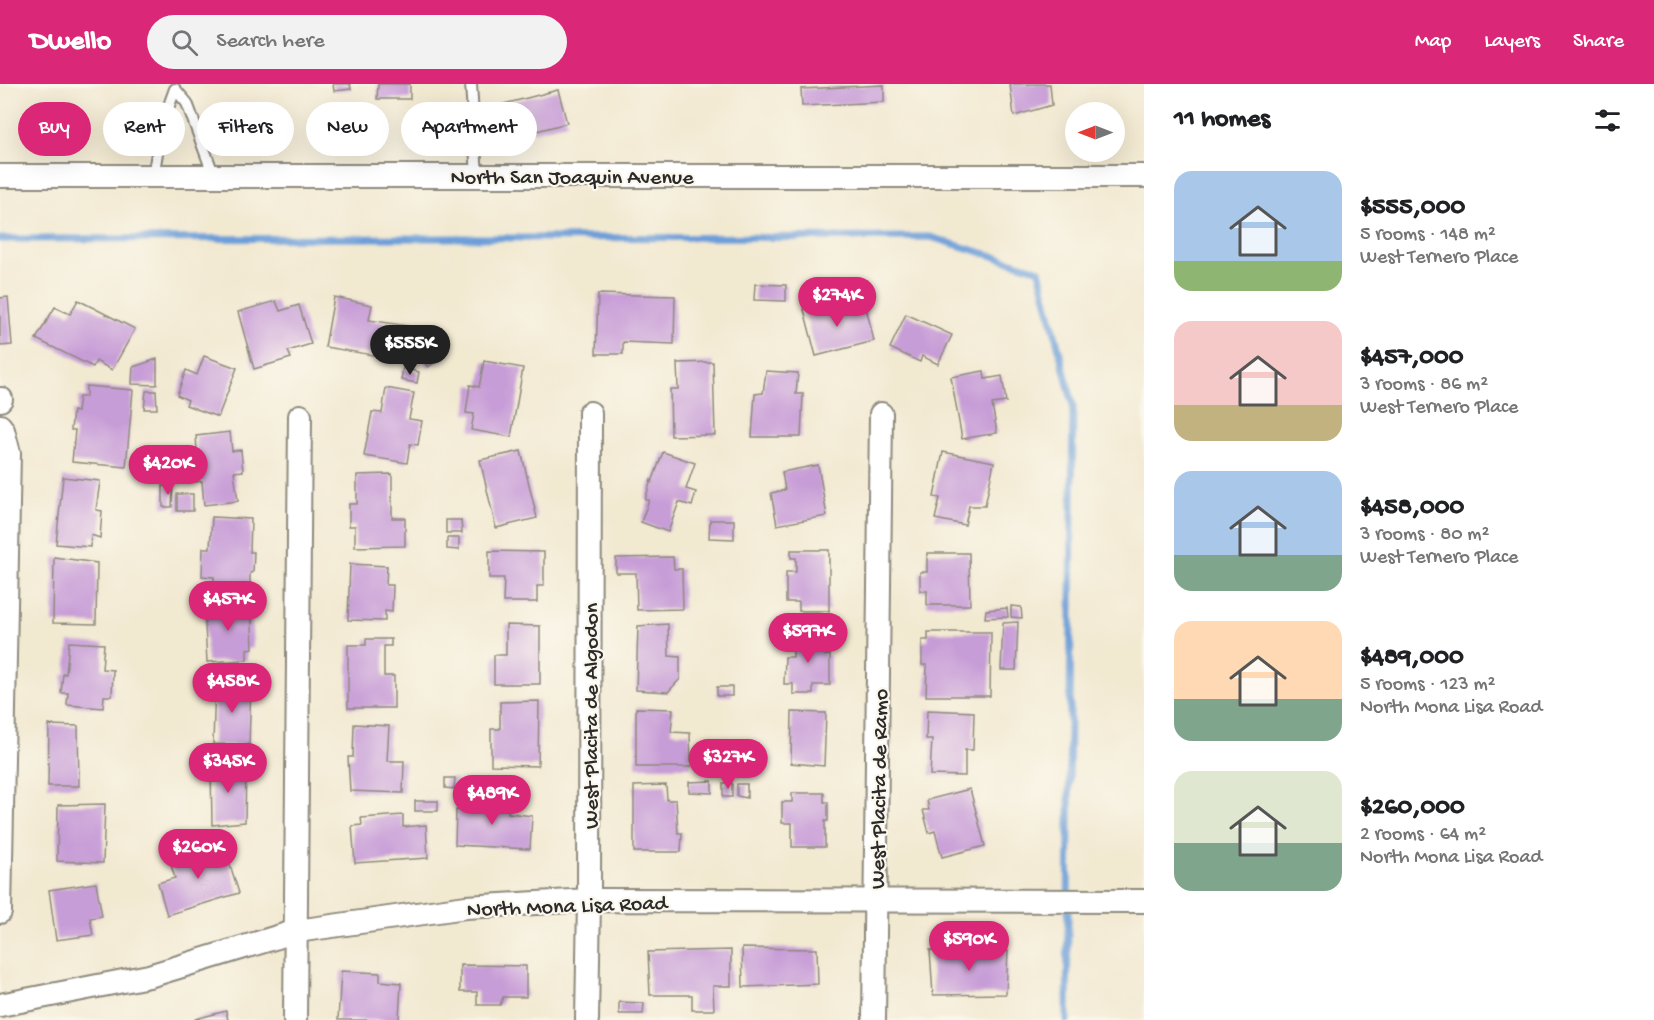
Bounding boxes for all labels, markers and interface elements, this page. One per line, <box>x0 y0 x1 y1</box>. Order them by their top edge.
search box <box>147 15 567 69</box>
text: Dwello <box>30 26 111 59</box>
icon: search <box>168 26 201 59</box>
text: Search here <box>216 29 325 55</box>
text: Map <box>1415 30 1451 55</box>
text: Layers <box>1484 30 1540 55</box>
text: Share <box>1573 30 1624 55</box>
chip: Buy <box>18 102 91 156</box>
chip: Rent <box>103 102 185 156</box>
chip: Filters <box>197 102 294 156</box>
chip: New <box>306 102 389 156</box>
chip: Apartment <box>401 102 537 156</box>
north arrow <box>1065 102 1125 162</box>
map controls <box>1065 102 1125 162</box>
icon: filters <box>1591 104 1624 137</box>
text: 11 homes <box>1174 105 1270 136</box>
street label: North San Joaquin Avenue <box>450 166 694 192</box>
text: $555,000 <box>1360 193 1465 224</box>
icon: home <box>1222 195 1294 267</box>
text: 5 rooms · 148 m² <box>1360 224 1496 247</box>
text: West Ternero Place <box>1360 247 1518 270</box>
pin: $274K <box>795 277 879 328</box>
text: $274K <box>812 285 862 308</box>
pin: $555K <box>368 325 452 376</box>
text: $555K <box>384 333 436 356</box>
text: $457,000 <box>1360 343 1464 374</box>
icon: home <box>1222 345 1294 417</box>
text: 3 rooms · 86 m² <box>1360 374 1488 397</box>
text: West Ternero Place <box>1360 397 1518 420</box>
pin: $420K <box>126 445 210 496</box>
text: $420K <box>143 453 193 476</box>
text: $458,000 <box>1360 493 1464 524</box>
icon: home <box>1222 495 1294 567</box>
text: 3 rooms · 80 m² <box>1360 524 1489 547</box>
text: West Ternero Place <box>1360 547 1518 570</box>
pin: $457K <box>186 581 270 632</box>
text: $457K <box>203 589 253 612</box>
street label: West Placita de Algodon <box>580 602 606 829</box>
pin: $597K <box>766 613 850 664</box>
text: $597K <box>783 621 833 644</box>
text: $489,000 <box>1360 643 1464 674</box>
icon: home <box>1222 645 1294 717</box>
pin: $458K <box>190 663 274 714</box>
text: $458K <box>207 671 257 694</box>
text: 5 rooms · 123 m² <box>1360 674 1496 697</box>
street label: West Placita de Ramo <box>866 689 896 890</box>
text: North Mona Lisa Road <box>1360 697 1542 720</box>
pin: $327K <box>686 739 770 790</box>
pin: $345K <box>186 743 270 794</box>
text: $327K <box>703 747 753 770</box>
text: $345K <box>203 751 253 774</box>
pin: $489K <box>450 775 534 826</box>
text: $489K <box>467 783 517 806</box>
text: $260,000 <box>1360 793 1465 824</box>
icon: home <box>1222 795 1294 867</box>
text: 2 rooms · 64 m² <box>1360 824 1486 847</box>
pin: $260K <box>156 829 240 880</box>
text: $260K <box>172 837 224 860</box>
text: North Mona Lisa Road <box>1360 847 1542 870</box>
street label: North Mona Lisa Road <box>466 891 670 924</box>
pin: $590K <box>927 921 1011 972</box>
text: $590K <box>943 929 995 952</box>

